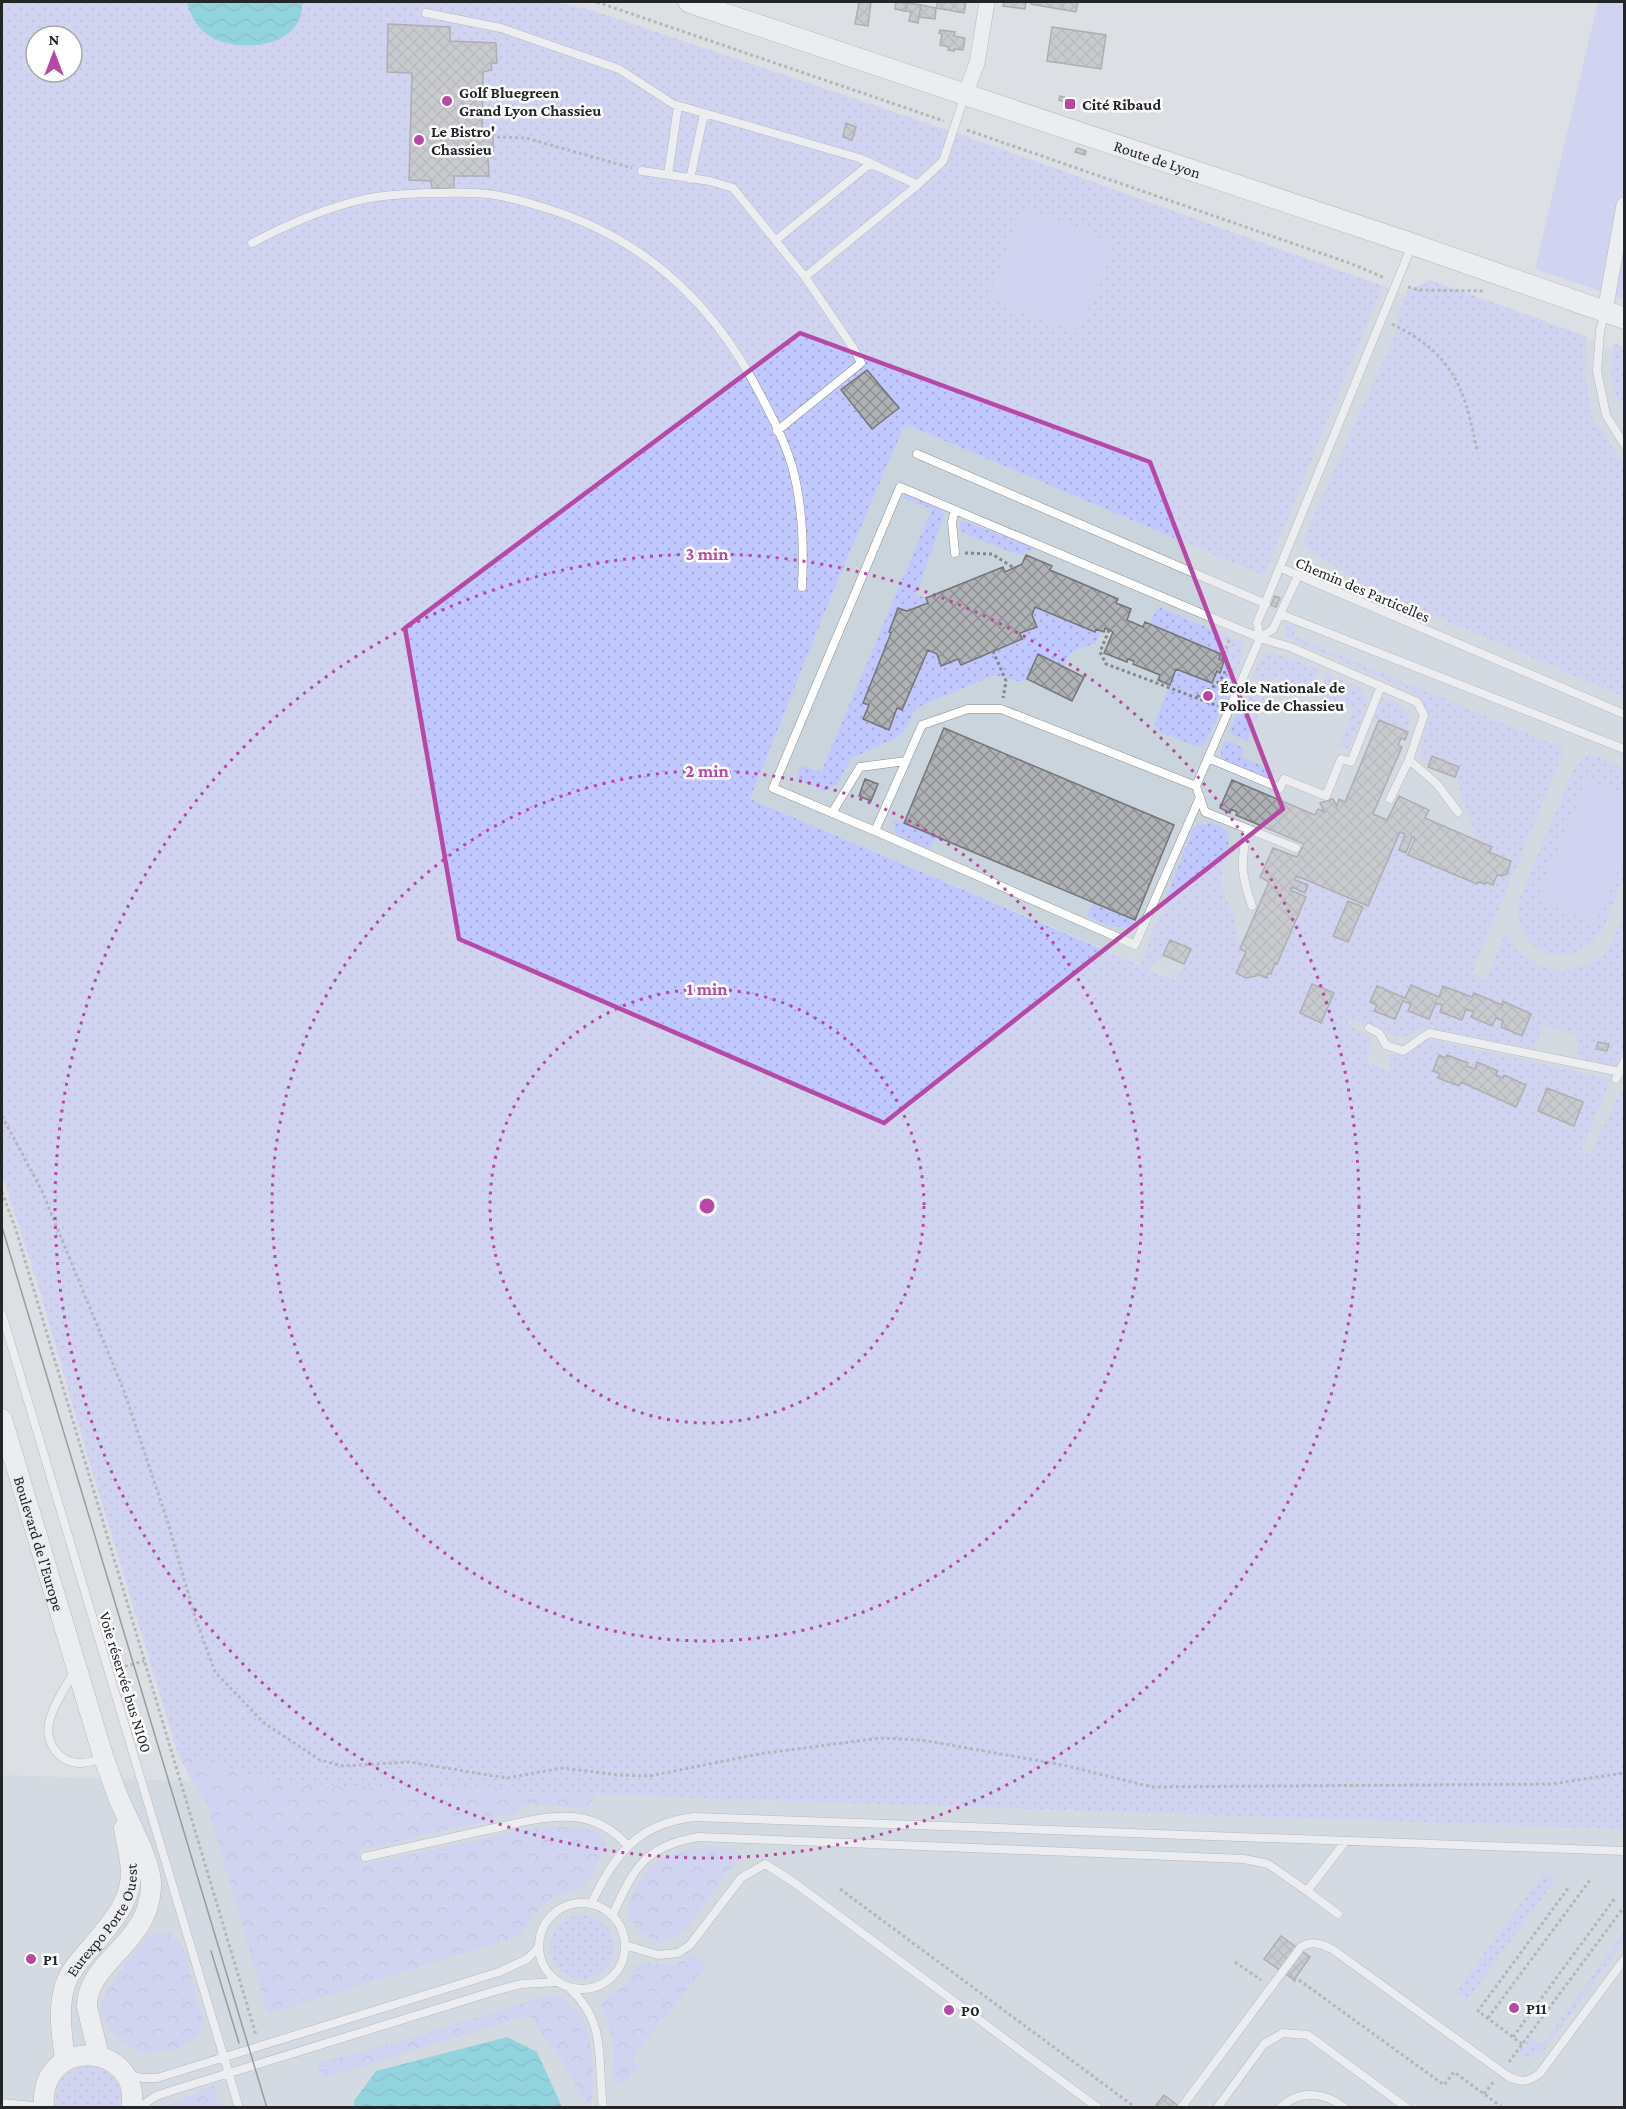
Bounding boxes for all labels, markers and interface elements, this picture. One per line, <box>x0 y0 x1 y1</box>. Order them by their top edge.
north arrow <box>24 24 84 84</box>
text: N <box>49 31 60 48</box>
place label: Golf Bluegreen Grand Lyon Chassieu <box>459 84 601 119</box>
marker: Golf Bluegreen Grand Lyon Chassieu <box>440 94 454 108</box>
place label: Cité Ribaud <box>1082 96 1161 113</box>
marker: Cité Ribaud <box>1063 97 1077 111</box>
place label: Le Bistro' Chassieu <box>431 123 495 158</box>
marker: Le Bistro' Chassieu <box>412 133 426 147</box>
street label: Route de Lyon <box>1112 137 1203 182</box>
text: 3 min <box>685 544 729 564</box>
street label: Chemin des Particelles <box>1293 553 1432 625</box>
place label: École Nationale de Police de Chassieu <box>1220 679 1346 714</box>
marker: École Nationale de Police de Chassieu <box>1201 689 1215 703</box>
text: 2 min <box>685 761 729 781</box>
text: 1 min <box>687 979 728 999</box>
centre of rings <box>697 1196 717 1216</box>
street label: Boulevard de l'Europe <box>11 1474 67 1613</box>
street label: Voie réservée bus N100 <box>96 1610 155 1755</box>
street label: Eurexpo Porte Ouest <box>63 1862 140 1980</box>
place label: P1 <box>43 1951 58 1968</box>
marker: P1 <box>24 1952 38 1966</box>
place label: P11 <box>1526 2000 1547 2017</box>
marker: P11 <box>1507 2001 1521 2015</box>
place label: P0 <box>961 2002 980 2019</box>
marker: P0 <box>942 2003 956 2017</box>

